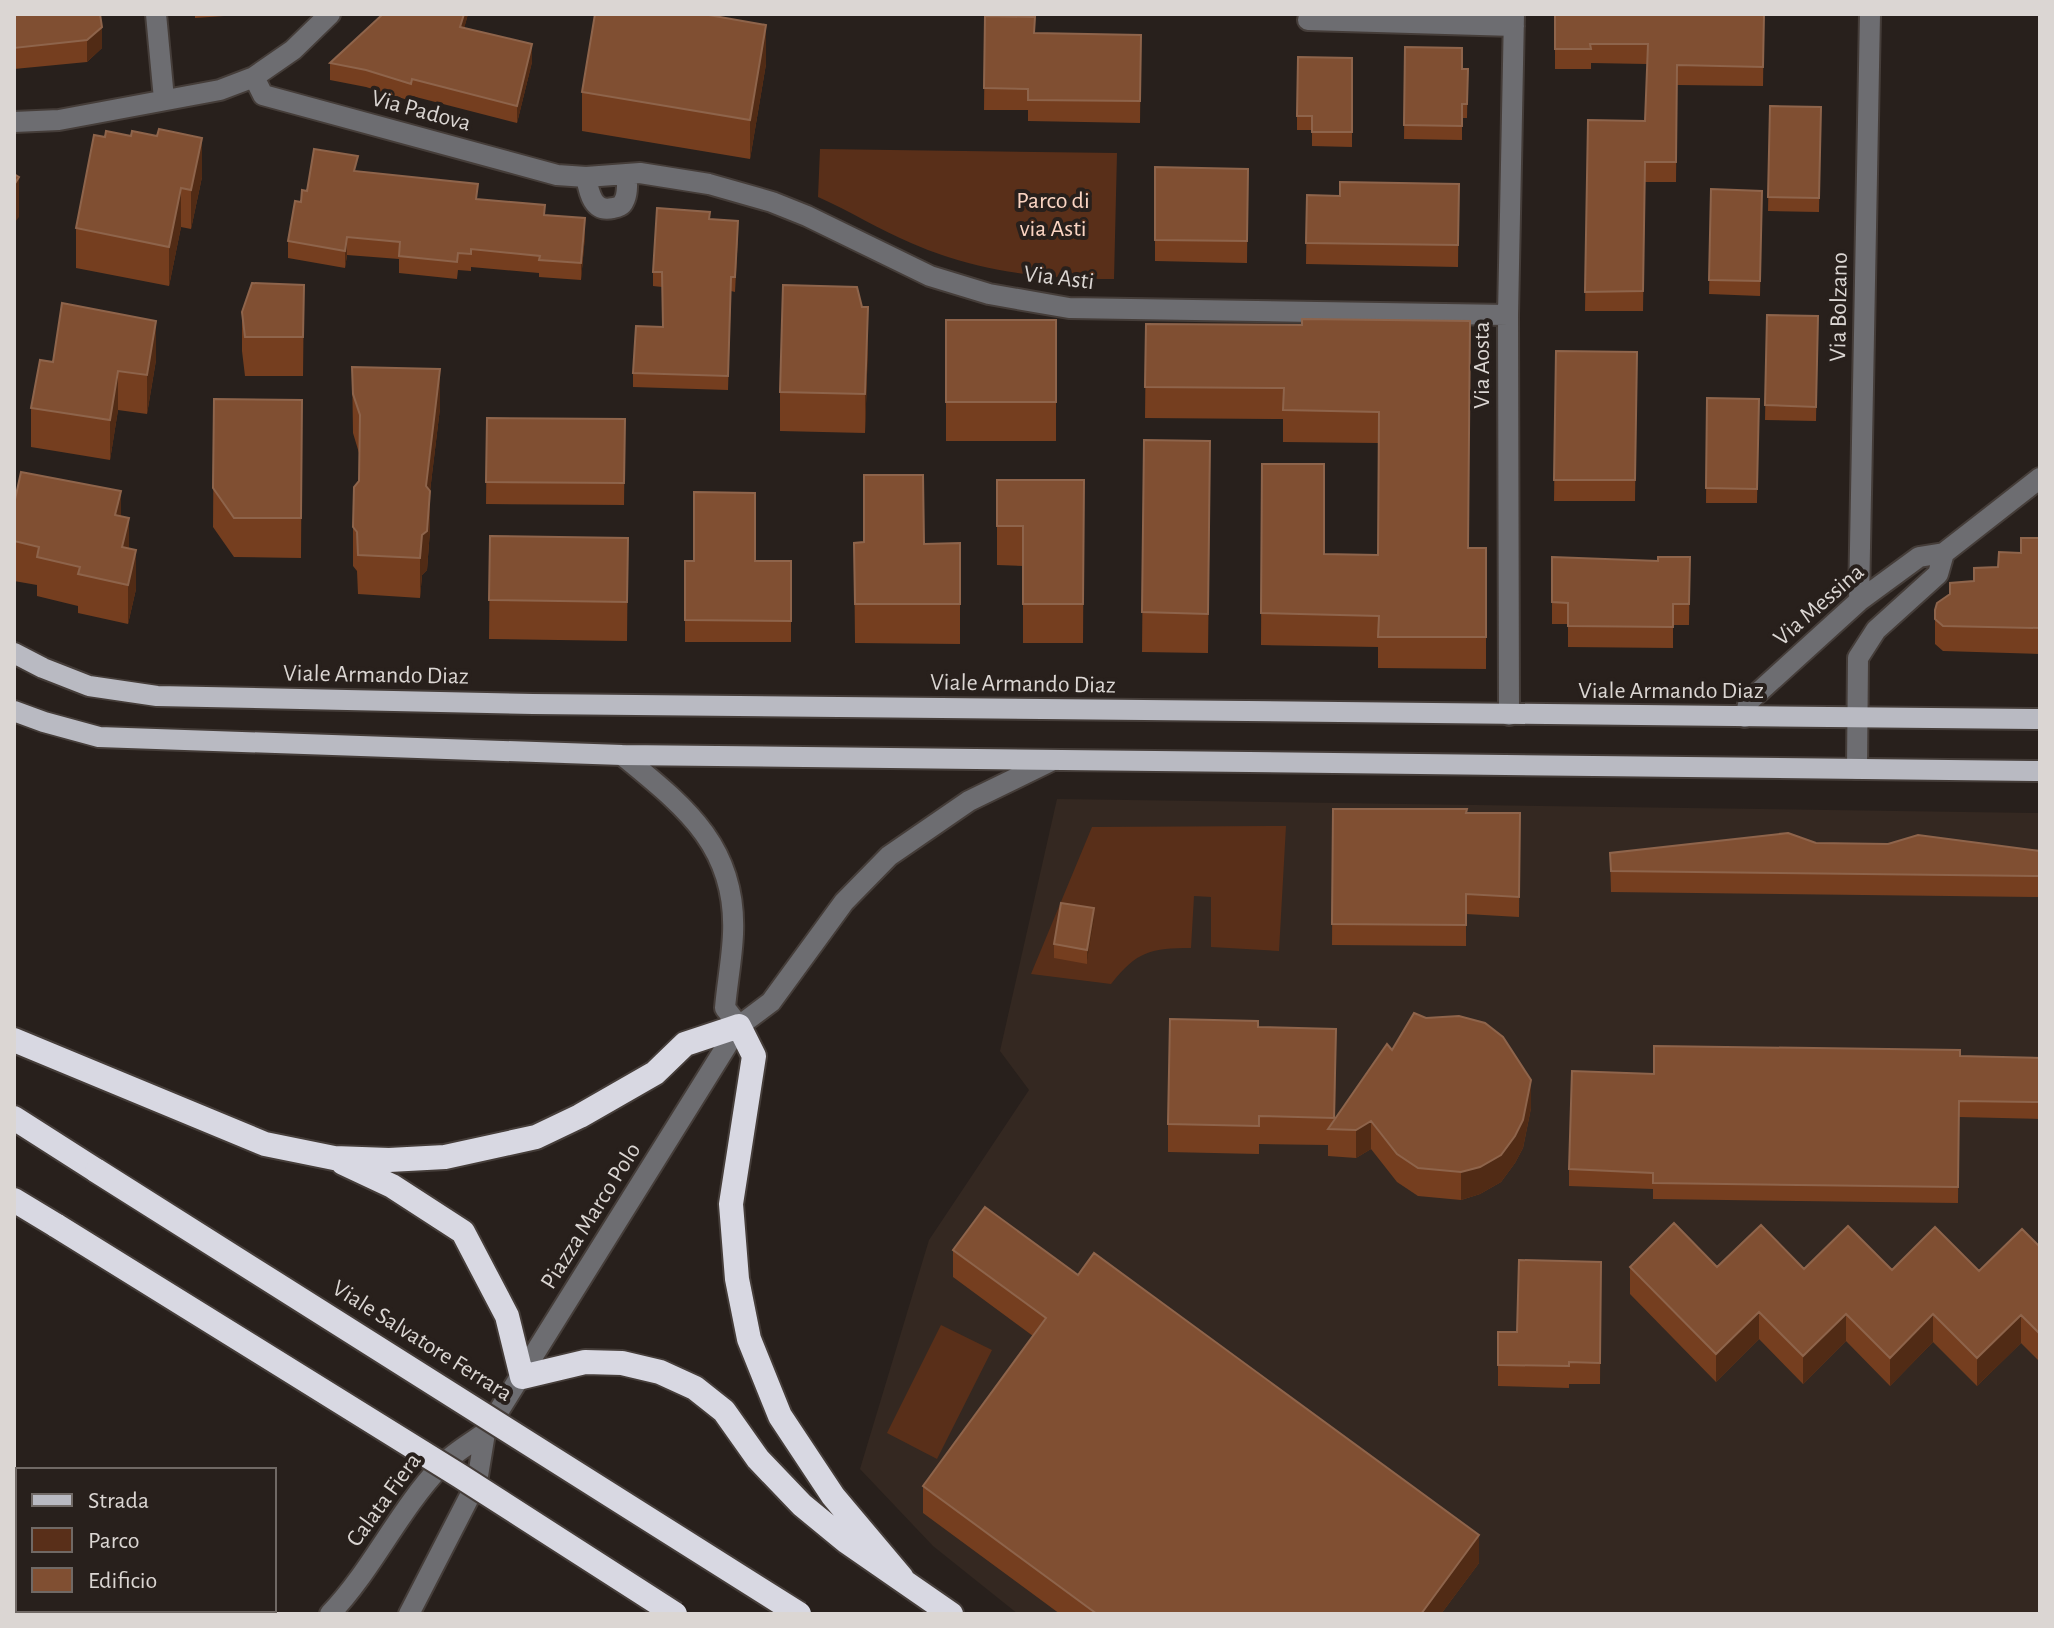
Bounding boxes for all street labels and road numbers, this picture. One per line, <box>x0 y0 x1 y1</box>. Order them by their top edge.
street label: Via Padova <box>369 86 473 136</box>
street label: Via Bolzano <box>1826 252 1852 362</box>
street label: Via Asti <box>1022 262 1096 294</box>
street label: Via Aosta <box>1470 321 1494 409</box>
street label: Via Messina <box>1769 560 1869 650</box>
street label: Viale Armando Diaz <box>283 661 469 689</box>
street label: Viale Armando Diaz <box>930 670 1116 698</box>
street label: Viale Armando Diaz <box>1578 679 1764 703</box>
street label: Piazza Marco Polo <box>536 1139 646 1293</box>
street label: Viale Salvatore Ferrara <box>328 1276 516 1406</box>
street label: Calata Fiera <box>342 1449 426 1551</box>

